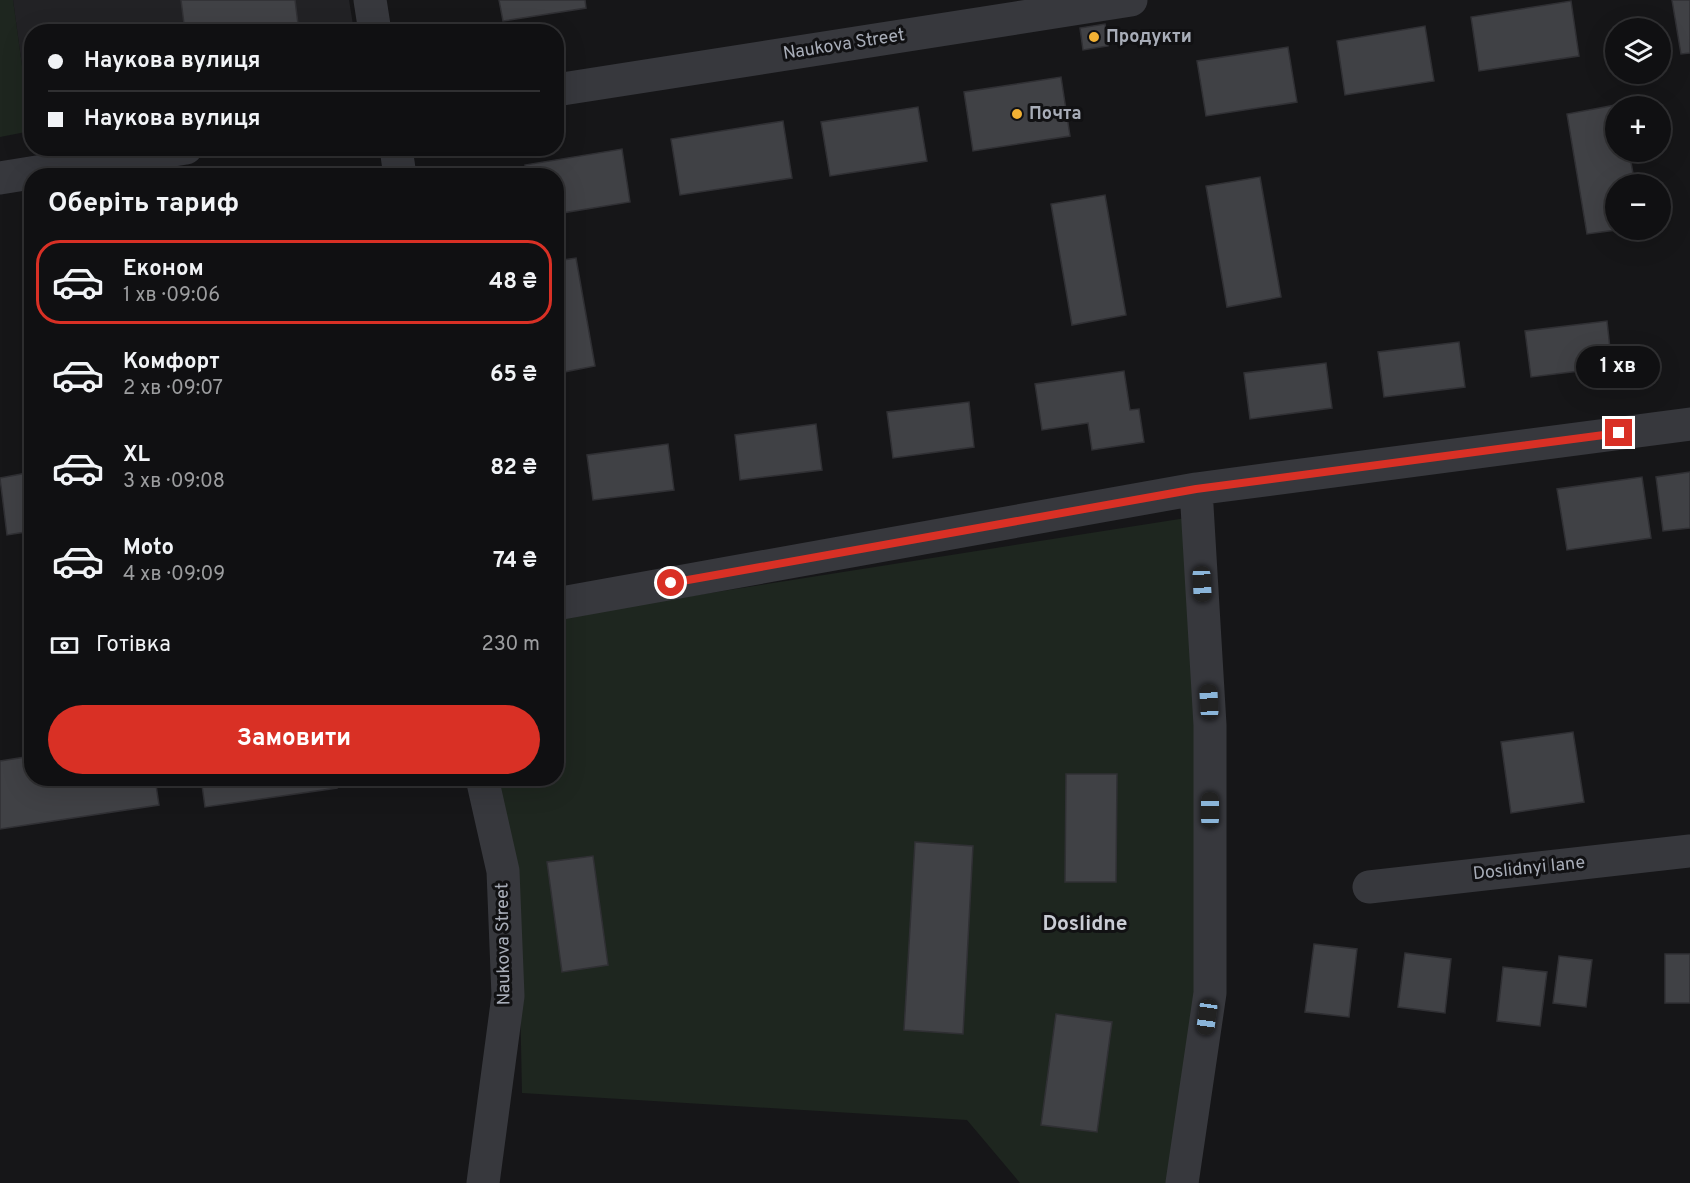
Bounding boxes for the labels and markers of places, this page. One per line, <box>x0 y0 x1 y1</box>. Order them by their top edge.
place label: Продукти <box>1106 26 1192 49</box>
marker: Продукти <box>1087 30 1101 44</box>
place label: Почта <box>1029 103 1082 126</box>
marker: Почта <box>1010 107 1024 121</box>

